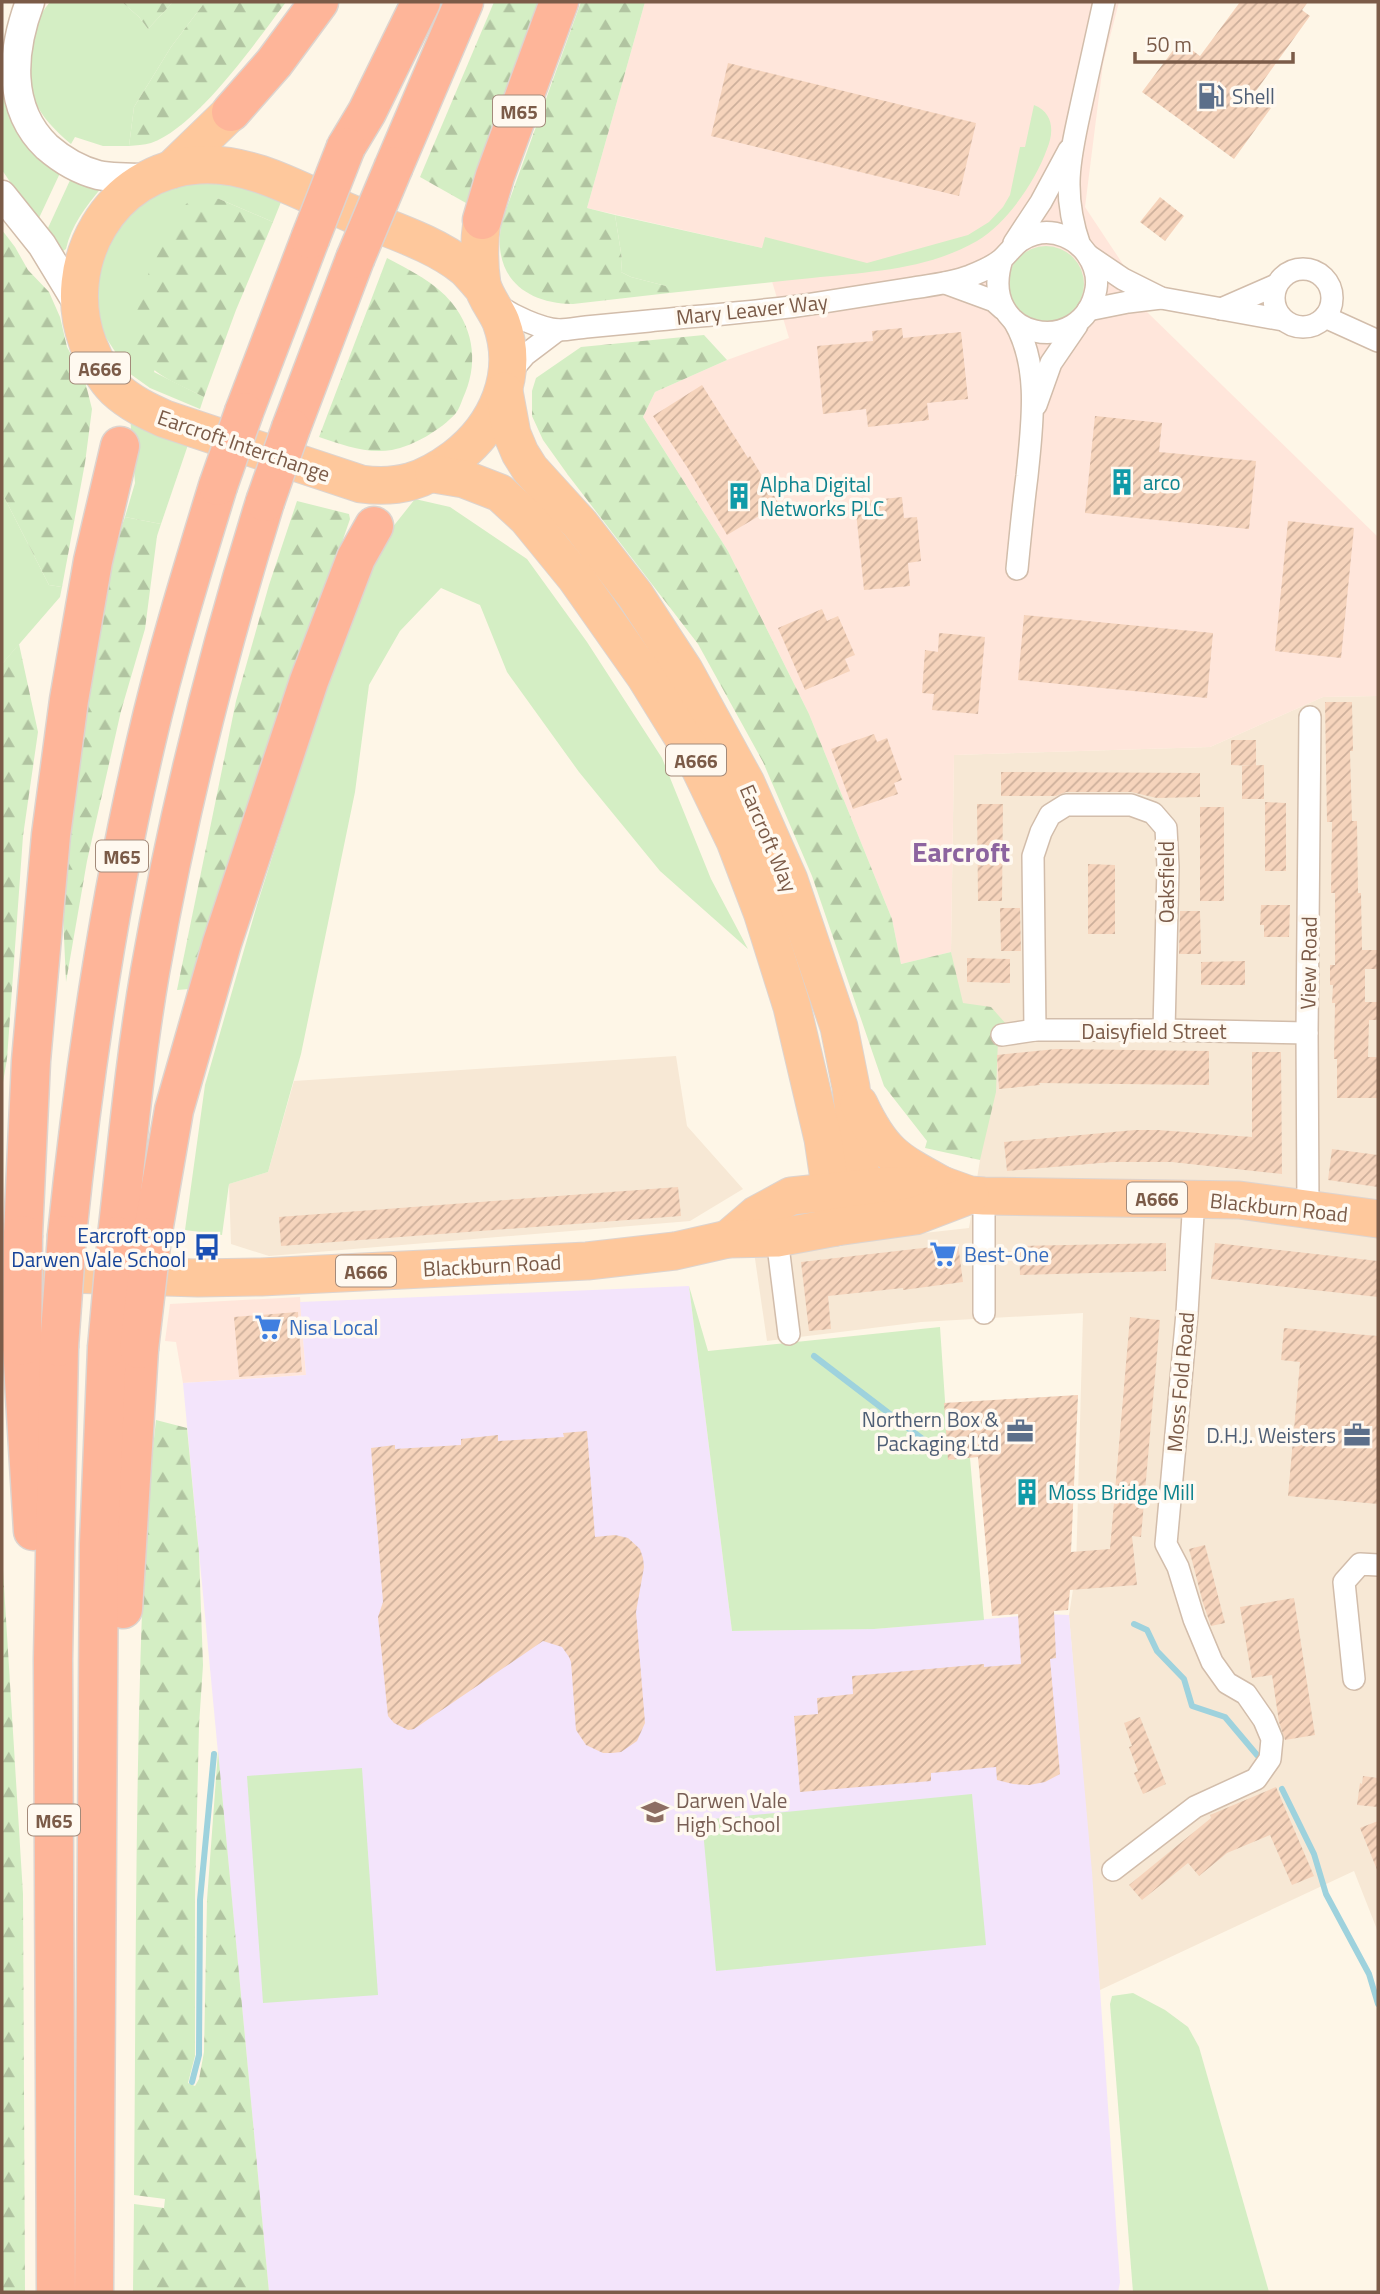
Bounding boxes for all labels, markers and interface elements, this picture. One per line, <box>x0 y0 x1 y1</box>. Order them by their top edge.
scale bar <box>1135 21 1292 65</box>
text: 50 m <box>1146 28 1192 60</box>
place label: Shell <box>1232 80 1275 112</box>
fuel station icon: Shell <box>1196 81 1226 111</box>
road number: M65 <box>493 96 545 127</box>
street label: Mary Leaver Way <box>675 285 829 333</box>
road number: A666 <box>70 352 130 384</box>
street label: Earcroft Interchange <box>153 400 335 490</box>
place label: arco <box>1143 466 1181 498</box>
building icon: arco <box>1107 467 1137 497</box>
place label: Alpha Digital Networks PLC <box>760 468 884 524</box>
building icon: Alpha Digital Networks PLC <box>724 481 754 511</box>
road number: A666 <box>666 744 726 776</box>
street label: Earcroft Way <box>732 779 806 897</box>
district label: Earcroft <box>912 830 1010 873</box>
road number: M65 <box>96 841 148 872</box>
street label: Oaksfield <box>1150 841 1182 923</box>
street label: View Road <box>1291 916 1325 1010</box>
street label: Daisyfield Street <box>1081 1015 1227 1047</box>
road number: A666 <box>1127 1182 1187 1214</box>
street label: Blackburn Road <box>1209 1184 1349 1230</box>
place label: Earcroft opp Darwen Vale School <box>11 1219 186 1275</box>
bus stop icon: Earcroft opp Darwen Vale School <box>192 1232 222 1262</box>
place label: Best-One <box>964 1238 1049 1270</box>
supermarket icon: Best-One <box>928 1239 958 1269</box>
street label: Blackburn Road <box>422 1245 562 1285</box>
road number: A666 <box>336 1256 396 1287</box>
place label: Nisa Local <box>289 1311 378 1343</box>
street label: Moss Fold Road <box>1158 1311 1202 1453</box>
supermarket icon: Nisa Local <box>253 1312 283 1342</box>
place label: Northern Box & Packaging Ltd <box>862 1403 1000 1459</box>
office icon: Northern Box & Packaging Ltd <box>1005 1416 1035 1446</box>
place label: D.H.J. Weisters <box>1206 1419 1336 1451</box>
office icon: D.H.J. Weisters <box>1342 1420 1372 1450</box>
place label: Moss Bridge Mill <box>1048 1476 1195 1508</box>
building icon: Moss Bridge Mill <box>1012 1477 1042 1507</box>
place label: Darwen Vale High School <box>676 1784 787 1840</box>
school or university icon: Darwen Vale High School <box>640 1797 670 1827</box>
road number: M65 <box>28 1804 80 1836</box>

